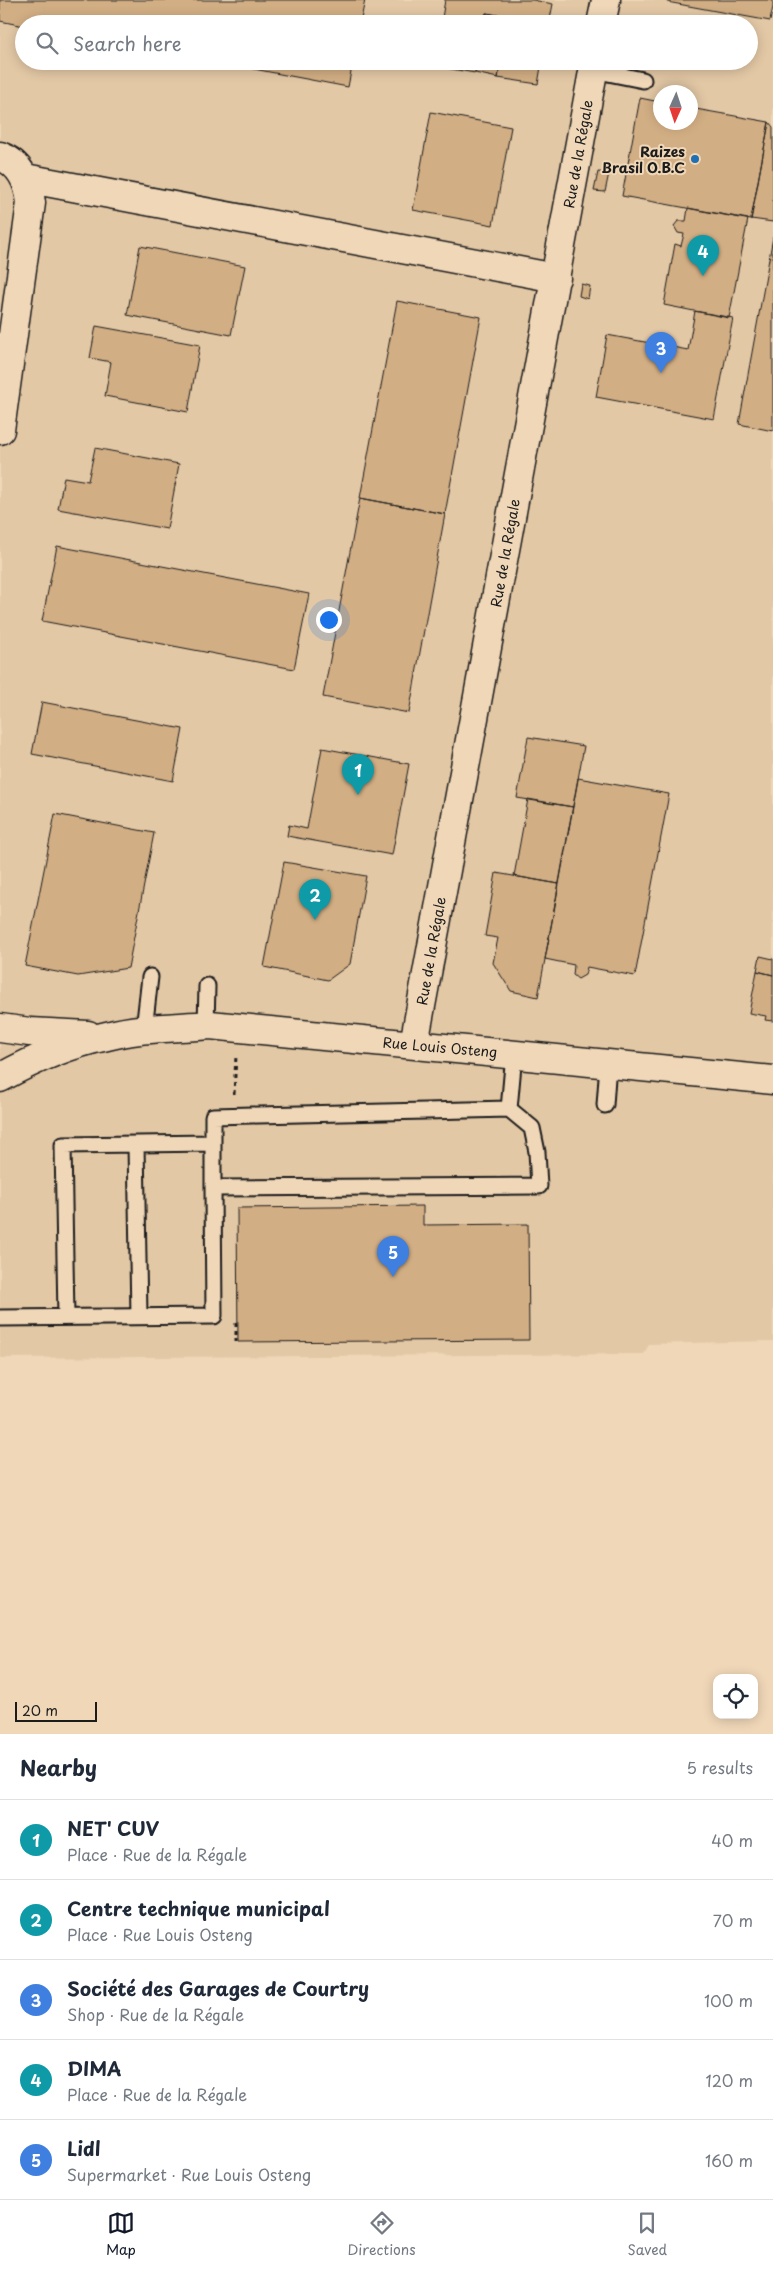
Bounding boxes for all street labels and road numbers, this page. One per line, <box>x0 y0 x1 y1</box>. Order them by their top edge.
street label: Rue de la Régale <box>558 98 598 210</box>
street label: Rue de la Régale <box>485 497 525 609</box>
street label: Rue de la Régale <box>411 895 451 1007</box>
street label: Rue Louis Osteng <box>382 1032 498 1062</box>

